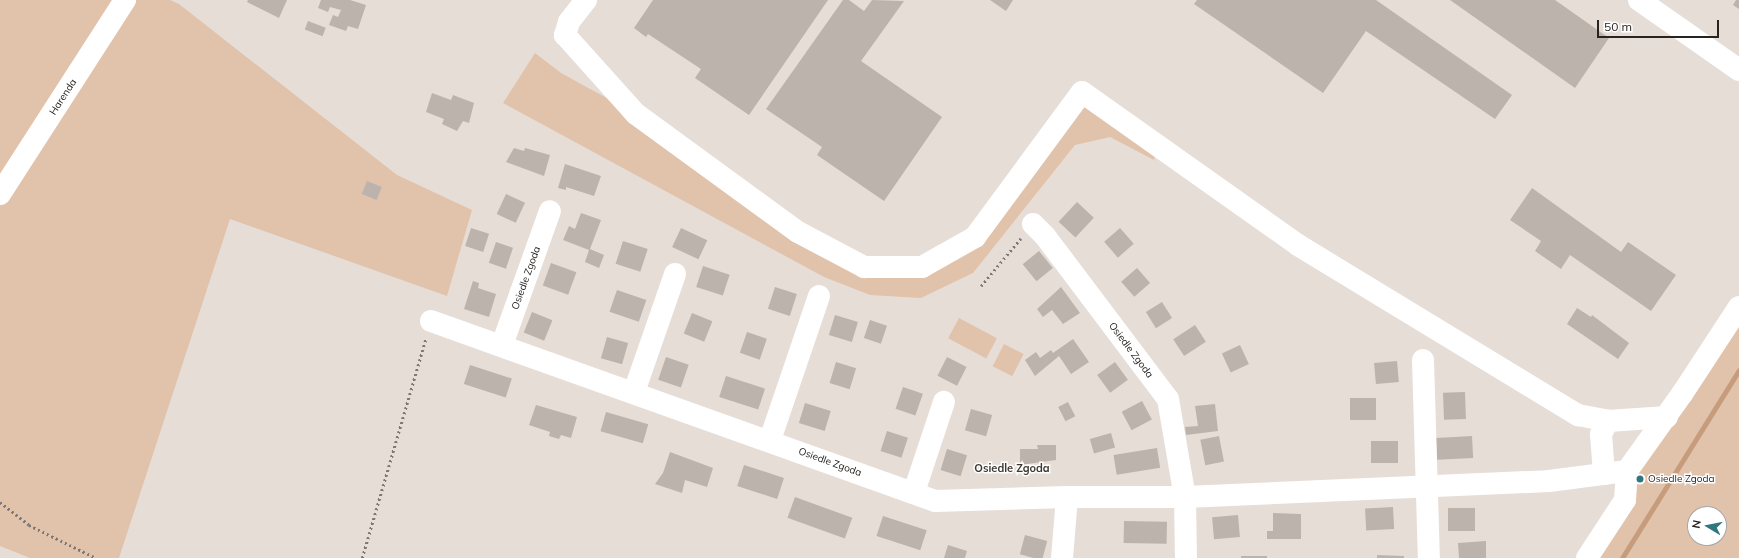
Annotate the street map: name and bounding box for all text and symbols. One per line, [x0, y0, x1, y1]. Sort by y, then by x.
scale bar [1599, 12, 1721, 38]
text: 50 m [1604, 19, 1632, 34]
street label: Harenda [47, 77, 79, 117]
street label: Osiedle Zgoda [509, 245, 543, 311]
street label: Osiedle Zgoda [1106, 320, 1156, 380]
street label: Osiedle Zgoda [797, 445, 863, 479]
district label: Osiedle Zgoda [974, 461, 1050, 475]
place label: Osiedle Zgoda [1648, 473, 1714, 485]
marker: Osiedle Zgoda [1635, 474, 1645, 484]
north arrow [1687, 506, 1727, 546]
text: N [1689, 519, 1704, 529]

